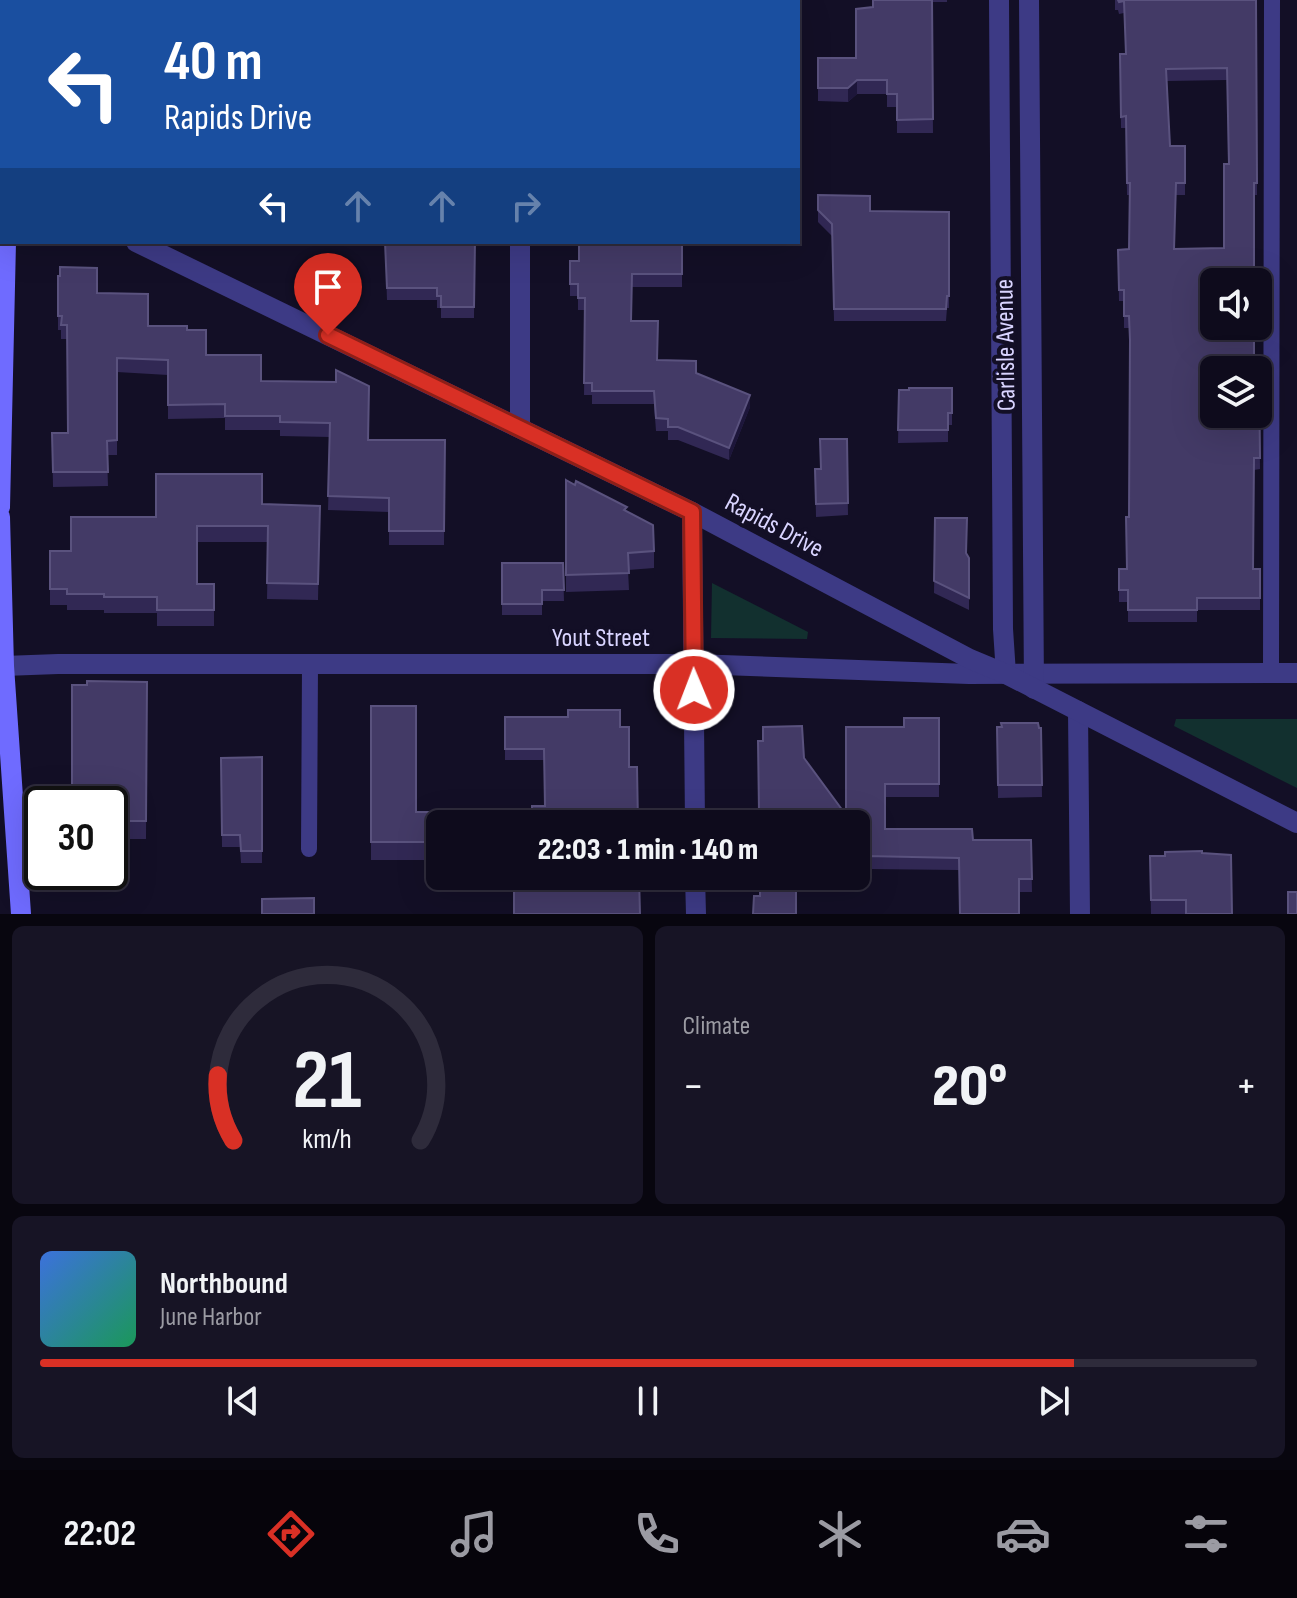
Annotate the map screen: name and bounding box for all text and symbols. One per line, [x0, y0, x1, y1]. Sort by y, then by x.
text: 40 m [164, 29, 263, 96]
icon: left [32, 32, 136, 136]
text: Rapids Drive [164, 97, 312, 140]
icon: left [252, 184, 296, 228]
icon: ahead [336, 184, 380, 228]
icon: ahead [420, 184, 464, 228]
icon: right [504, 184, 548, 228]
pin [294, 253, 362, 335]
icon: arrive [306, 265, 350, 309]
map controls [1200, 268, 1272, 428]
button: sound [1200, 268, 1272, 340]
street label: Carlisle Avenue [989, 279, 1023, 411]
button: layers [1200, 356, 1272, 428]
street label: Rapids Drive [719, 487, 829, 565]
street label: Yout Street [552, 623, 650, 654]
position arrow [652, 648, 736, 732]
speed limit sign: 30 [24, 786, 128, 890]
text: 22:03 · 1 min · 140 m [538, 832, 758, 868]
text: Climate [683, 1011, 750, 1042]
text: 21 [293, 1032, 362, 1132]
text: 20° [932, 1051, 1008, 1123]
text: − [683, 1060, 704, 1113]
text: + [1235, 1060, 1257, 1113]
text: km/h [303, 1122, 352, 1157]
text: Northbound [160, 1266, 288, 1302]
text: June Harbor [160, 1302, 262, 1333]
icon: previous [221, 1379, 265, 1423]
icon: pause [626, 1379, 670, 1423]
icon: next [1032, 1379, 1076, 1423]
icon: directions [263, 1506, 319, 1562]
icon: music [446, 1506, 502, 1562]
icon: phone [629, 1506, 685, 1562]
icon: climate [812, 1506, 868, 1562]
icon: car [995, 1506, 1051, 1562]
icon: filters [1178, 1506, 1234, 1562]
text: 22:02 [63, 1513, 136, 1556]

